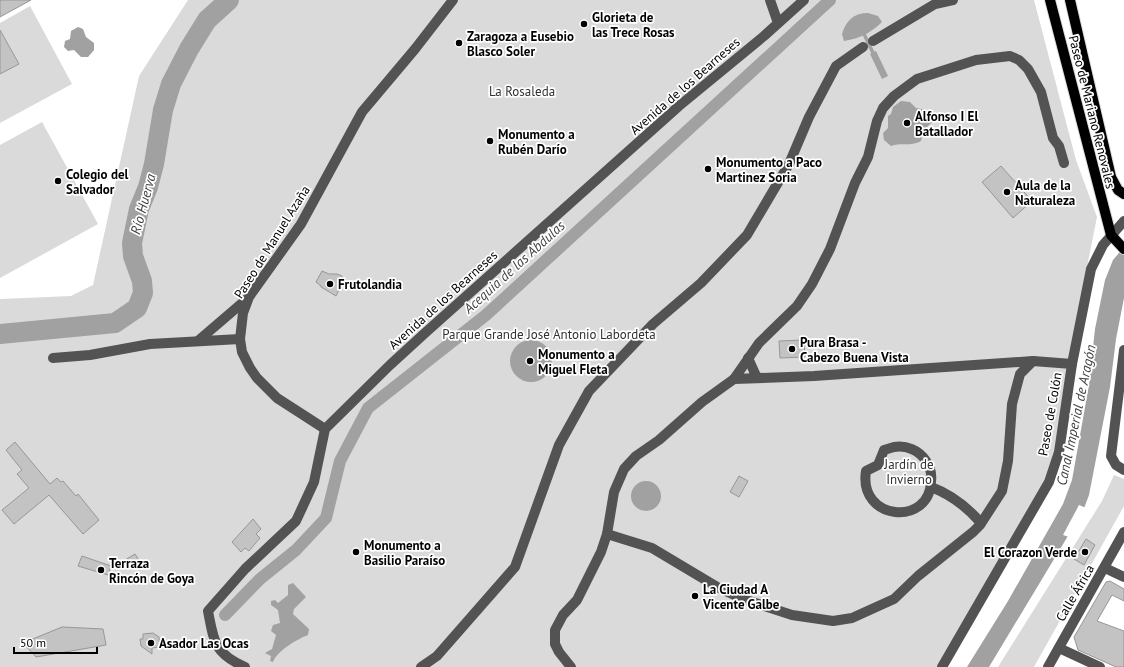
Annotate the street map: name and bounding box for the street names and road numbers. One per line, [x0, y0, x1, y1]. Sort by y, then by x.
street label: Avenida de los Bearneses [626, 33, 744, 139]
street label: Paseo de Mariano Renovales [1065, 34, 1119, 190]
street label: Paseo de Manuel Azaña [230, 182, 314, 302]
street label: Avenida de los Bearneses [385, 247, 501, 353]
street label: Paseo de Colón [1034, 371, 1066, 457]
street label: Calle África [1052, 562, 1098, 624]

